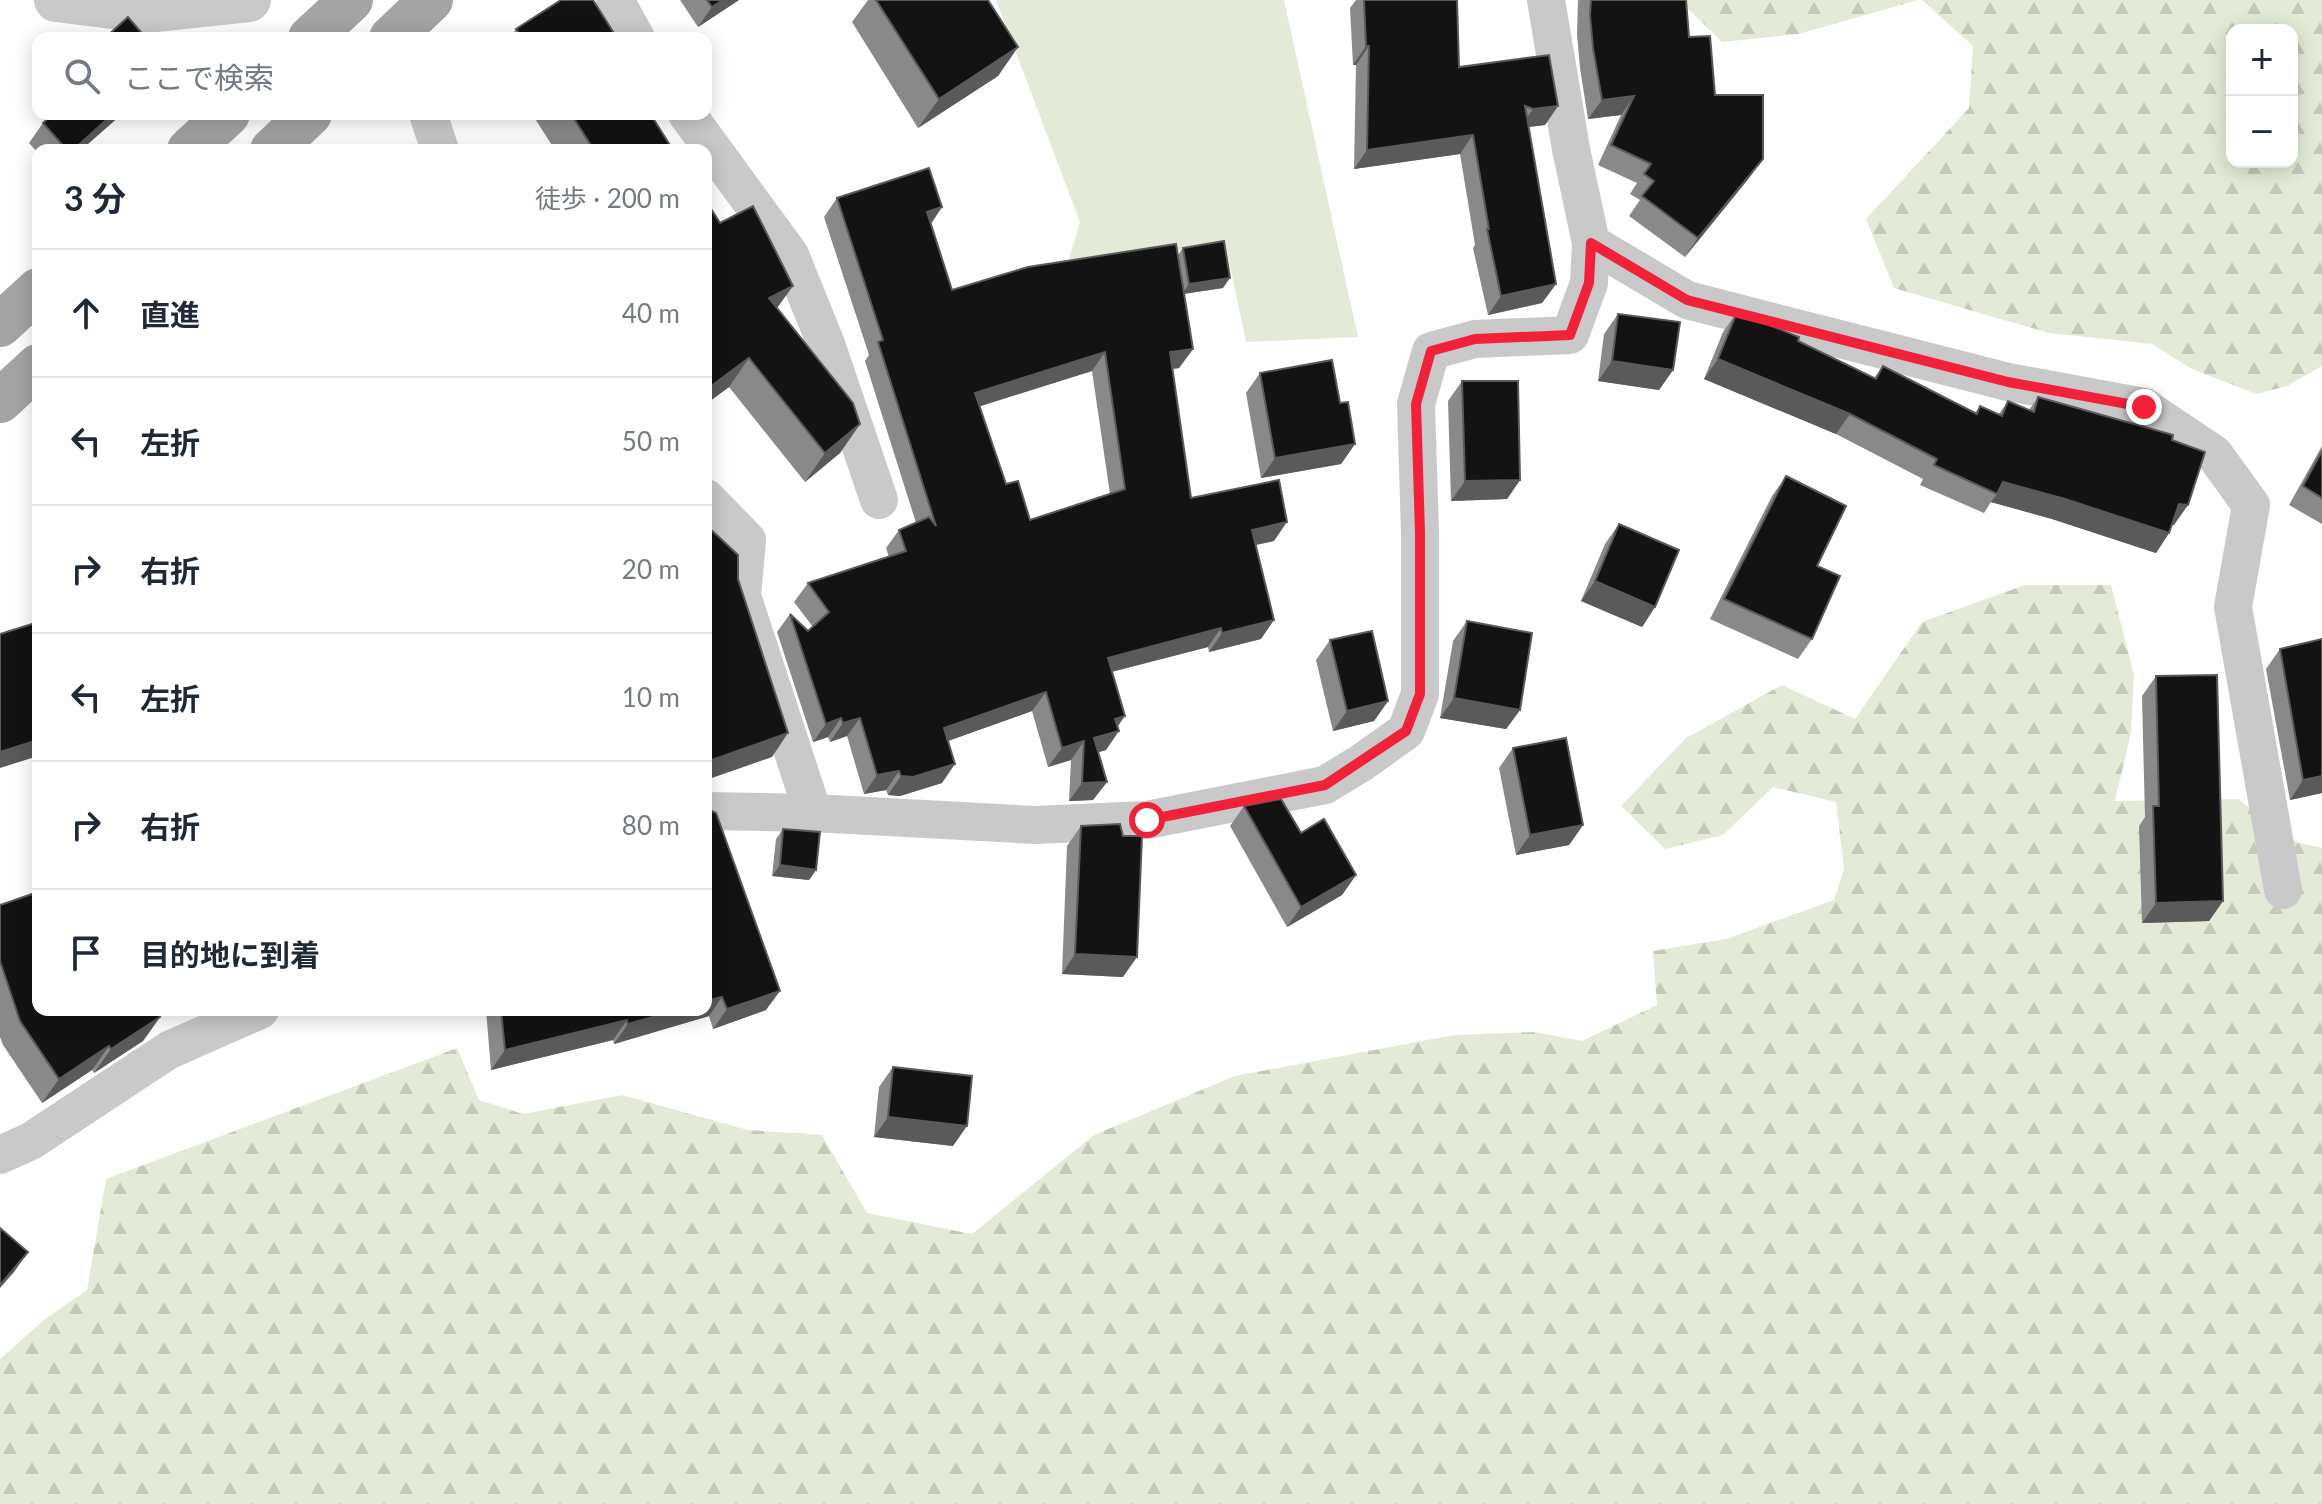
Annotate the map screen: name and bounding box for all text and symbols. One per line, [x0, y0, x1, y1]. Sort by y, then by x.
map controls [2226, 24, 2298, 168]
button: + [2226, 24, 2298, 96]
search box [32, 32, 712, 120]
icon: search [60, 54, 104, 98]
text: ここで検索 [124, 59, 274, 95]
button: − [2226, 96, 2298, 168]
text: 3 分 [64, 177, 126, 218]
text: 徒歩 · 200 m [535, 182, 680, 214]
icon: ahead [64, 291, 108, 335]
text: 直進 [140, 296, 200, 332]
text: 40 m [622, 297, 680, 329]
route end [2126, 389, 2162, 425]
icon: left [64, 419, 108, 463]
text: 左折 [140, 424, 200, 460]
text: 50 m [622, 425, 680, 457]
icon: right [64, 547, 108, 591]
text: 右折 [140, 552, 200, 588]
text: 20 m [622, 553, 680, 585]
icon: left [64, 675, 108, 719]
text: 左折 [140, 680, 200, 716]
text: 10 m [622, 681, 680, 713]
route start [1129, 802, 1165, 838]
icon: right [64, 803, 108, 847]
text: 右折 [140, 808, 200, 844]
text: 80 m [622, 809, 680, 841]
icon: arrive [64, 931, 108, 975]
text: 目的地に到着 [140, 936, 320, 972]

